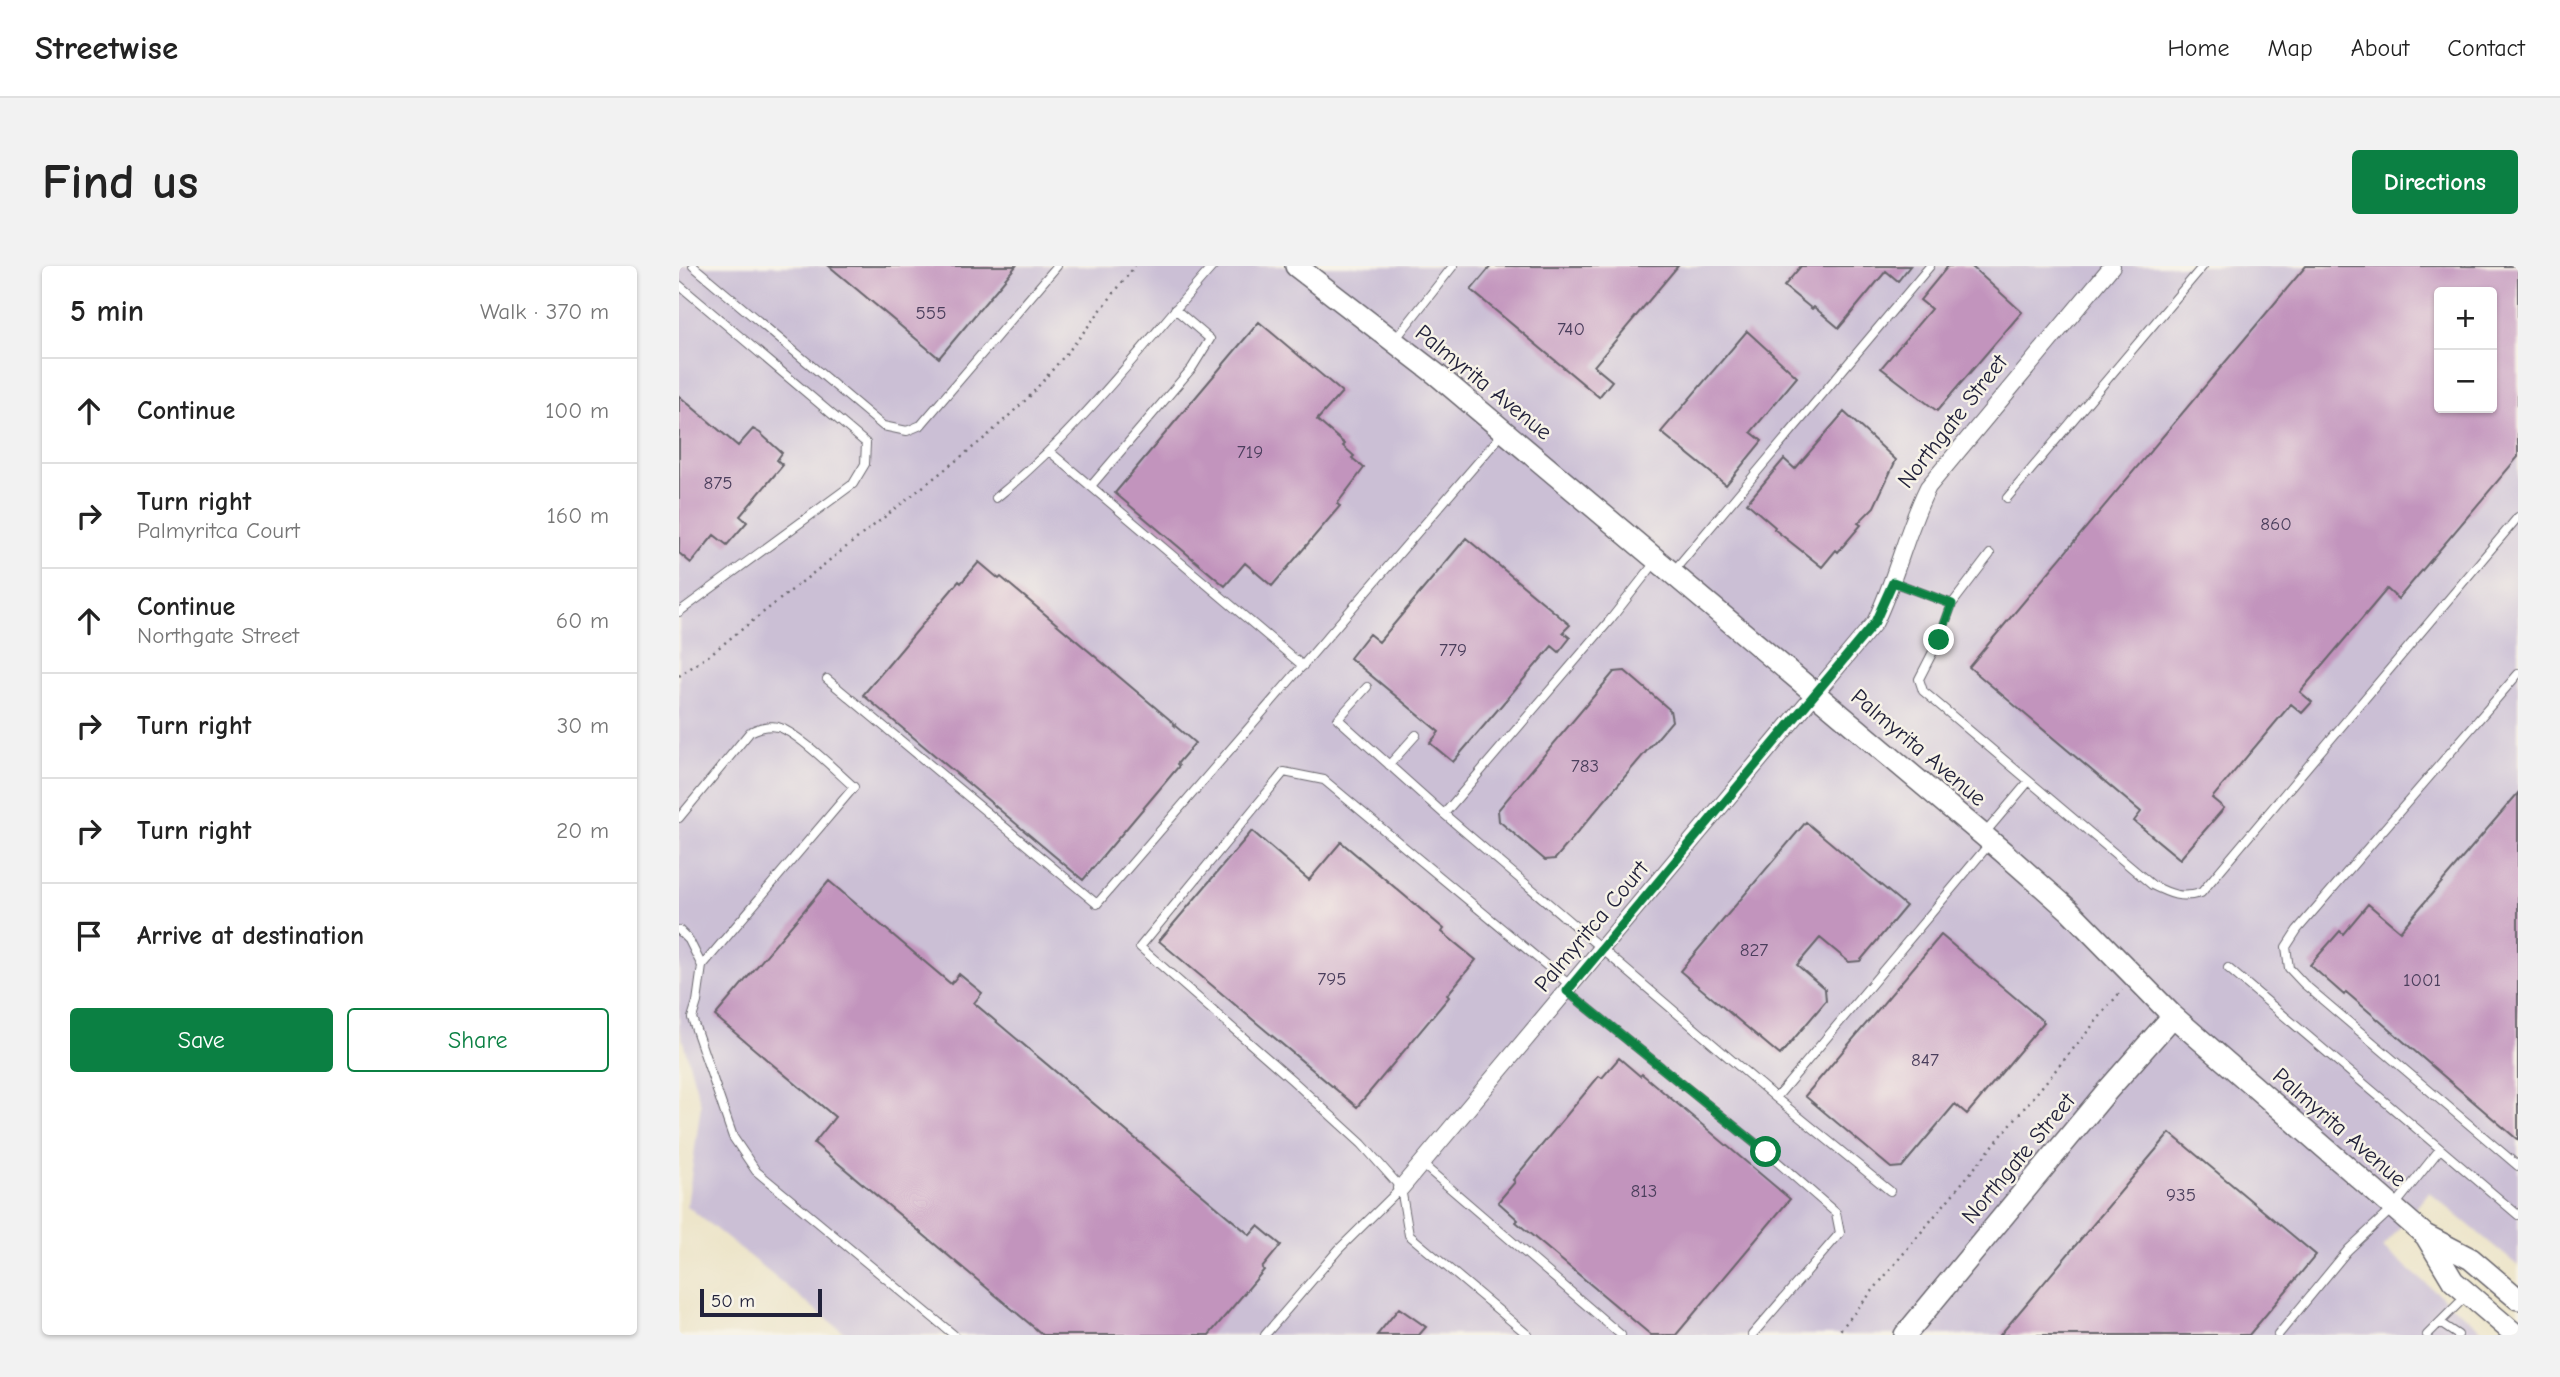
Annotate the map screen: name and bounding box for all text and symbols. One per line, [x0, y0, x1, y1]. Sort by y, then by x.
text: Streetwise [35, 29, 178, 67]
text: Home [2168, 34, 2229, 62]
text: Map [2267, 34, 2313, 62]
text: About [2351, 34, 2409, 62]
text: Contact [2447, 34, 2525, 62]
button: Directions [2352, 150, 2518, 214]
text: Find us [42, 154, 198, 210]
map controls [2434, 287, 2497, 413]
button: + [2434, 287, 2497, 350]
text: 5 min [70, 294, 144, 329]
text: Walk · 370 m [480, 298, 609, 325]
house number: 555 [916, 302, 946, 324]
house number: 740 [1557, 318, 1585, 340]
street label: Palmyrita Avenue [1410, 319, 1557, 446]
street label: Northgate Street [1892, 348, 2014, 493]
button: − [2434, 350, 2497, 413]
icon: ahead [70, 392, 108, 430]
text: Continue [137, 396, 235, 426]
text: 100 m [545, 397, 609, 424]
house number: 719 [1237, 441, 1263, 463]
house number: 875 [703, 472, 733, 494]
text: Turn right [137, 487, 251, 517]
icon: right [70, 497, 108, 535]
text: 160 m [547, 502, 609, 529]
house number: 860 [2260, 513, 2292, 535]
text: Palmyritca Court [137, 517, 300, 544]
text: Continue [137, 592, 235, 622]
icon: ahead [70, 602, 108, 640]
text: 60 m [556, 607, 609, 634]
text: Northgate Street [137, 622, 299, 649]
route end [1923, 624, 1954, 655]
house number: 779 [1439, 639, 1467, 661]
street label: Palmyrita Avenue [1846, 683, 1992, 812]
icon: right [70, 707, 108, 745]
text: Turn right [137, 711, 251, 741]
text: 30 m [557, 712, 609, 739]
house number: 783 [1571, 755, 1599, 777]
icon: right [70, 812, 108, 850]
text: Turn right [137, 816, 251, 846]
text: 20 m [556, 817, 609, 844]
street label: Palmyritca Court [1529, 854, 1655, 997]
icon: arrive [70, 917, 108, 955]
text: Arrive at destination [137, 921, 364, 951]
house number: 827 [1740, 939, 1768, 961]
house number: 795 [1317, 968, 1347, 990]
house number: 1001 [2403, 969, 2441, 991]
button: Save [70, 1008, 333, 1072]
button: Share [347, 1008, 609, 1072]
house number: 847 [1911, 1049, 1939, 1071]
street label: Palmyrita Avenue [2267, 1062, 2412, 1193]
street label: Northgate Street [1956, 1086, 2082, 1229]
route start [1750, 1136, 1781, 1167]
house number: 813 [1631, 1180, 1657, 1202]
house number: 935 [2166, 1184, 2196, 1206]
scale bar [700, 1286, 823, 1318]
text: 50 m [711, 1290, 755, 1312]

